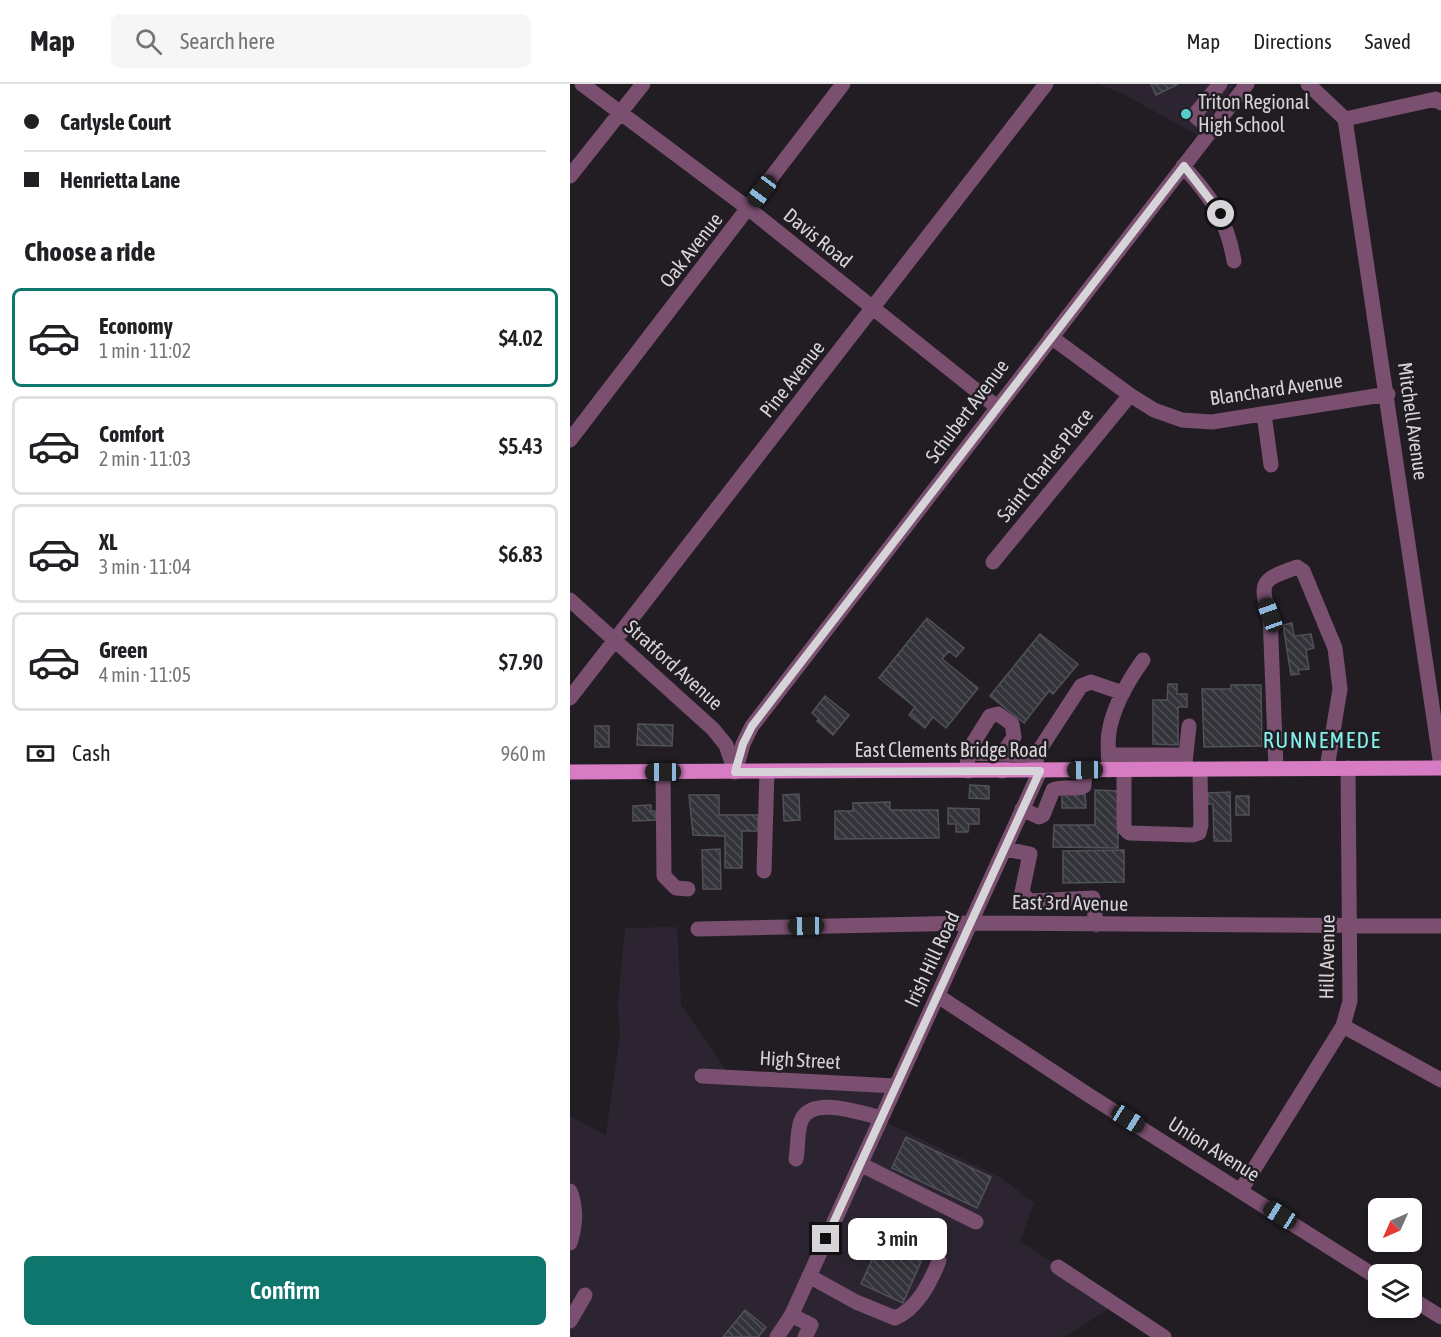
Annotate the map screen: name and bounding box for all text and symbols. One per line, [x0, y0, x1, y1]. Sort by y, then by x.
search box [111, 14, 531, 68]
text: Map [30, 25, 75, 57]
icon: search [132, 25, 165, 58]
text: Search here [180, 28, 275, 54]
text: Map [1186, 29, 1220, 53]
text: Directions [1253, 29, 1332, 53]
text: Saved [1365, 29, 1411, 53]
place label: Triton Regional High School [1198, 90, 1310, 136]
marker: Triton Regional High School [1179, 107, 1193, 121]
text: Carlysle Court [60, 109, 171, 135]
text: Henrietta Lane [60, 167, 180, 193]
car [744, 171, 780, 211]
route start [1207, 200, 1234, 227]
street label: Davis Road [779, 203, 857, 272]
street label: Oak Avenue [654, 208, 727, 291]
text: Choose a ride [24, 236, 156, 267]
icon: car [27, 311, 81, 365]
text: Economy [99, 313, 173, 339]
text: $4.02 [499, 325, 543, 351]
street label: Pine Avenue [755, 336, 829, 422]
text: 1 min · 11:02 [99, 339, 191, 362]
street label: Schubert Avenue [920, 355, 1013, 467]
street label: Mitchell Avenue [1394, 361, 1433, 481]
street label: Blanchard Avenue [1208, 368, 1344, 409]
street label: Saint Charles Place [992, 403, 1097, 526]
icon: car [27, 419, 81, 473]
text: Comfort [99, 421, 164, 447]
text: $5.43 [499, 433, 543, 459]
text: 2 min · 11:03 [99, 447, 191, 470]
icon: car [27, 527, 81, 581]
text: XL [99, 529, 117, 555]
text: $6.83 [499, 541, 543, 567]
text: 3 min · 11:04 [99, 555, 191, 578]
car [1255, 595, 1285, 635]
street label: Stratford Avenue [621, 615, 728, 714]
icon: car [27, 635, 81, 689]
text: Green [99, 637, 148, 663]
text: $7.90 [499, 649, 543, 675]
text: 4 min · 11:05 [99, 663, 191, 686]
district label: RUNNEMEDE [1263, 727, 1381, 753]
icon: cash [24, 737, 57, 770]
street label: East Clements Bridge Road [855, 738, 1047, 761]
text: Cash [72, 740, 111, 766]
text: 960 m [501, 742, 546, 765]
car [1067, 761, 1103, 779]
car [645, 763, 681, 781]
street label: East 3rd Avenue [1012, 890, 1128, 915]
street label: Irish Hill Road [899, 907, 964, 1010]
street label: Hill Avenue [1314, 914, 1339, 1000]
car [788, 917, 824, 935]
street label: High Street [759, 1046, 841, 1073]
car [1108, 1102, 1148, 1136]
street label: Union Avenue [1164, 1111, 1264, 1186]
car [1260, 1198, 1300, 1232]
north arrow [1368, 1198, 1422, 1252]
map controls [1368, 1198, 1422, 1318]
callout: 3 min [847, 1218, 946, 1260]
route end [812, 1225, 839, 1252]
text: 3 min [877, 1227, 918, 1250]
button: Confirm [24, 1256, 546, 1325]
button: layers [1368, 1264, 1422, 1318]

